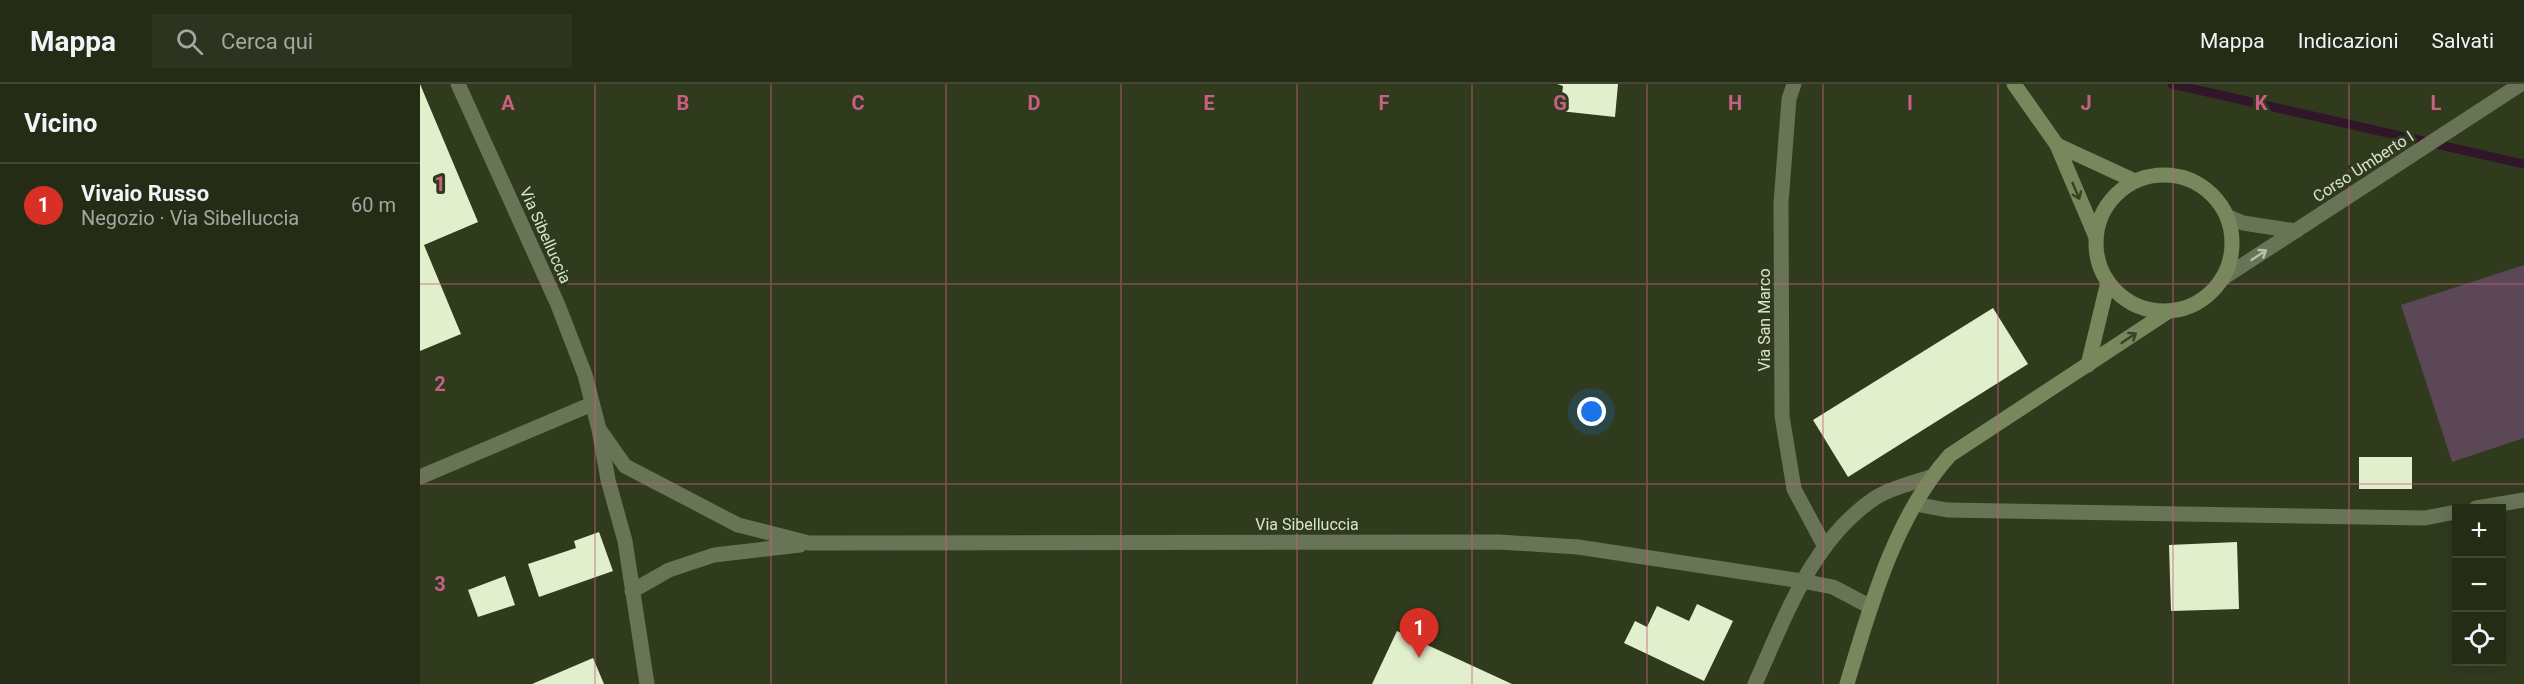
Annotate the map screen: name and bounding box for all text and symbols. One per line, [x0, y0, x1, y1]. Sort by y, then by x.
search box [152, 14, 572, 68]
text: Mappa [30, 25, 116, 58]
icon: search [173, 25, 206, 58]
text: Cerca qui [221, 29, 313, 54]
text: Mappa [2200, 29, 2265, 53]
text: Indicazioni [2298, 29, 2399, 53]
text: Salvati [2432, 29, 2494, 53]
text: A [501, 91, 515, 115]
text: B [677, 91, 689, 115]
text: C [851, 91, 865, 115]
text: D [1028, 91, 1041, 115]
text: E [1203, 91, 1215, 115]
text: F [1379, 91, 1390, 115]
text: G [1553, 91, 1567, 115]
text: H [1728, 91, 1742, 115]
text: I [1907, 91, 1913, 115]
text: J [2080, 91, 2092, 115]
text: K [2255, 91, 2268, 115]
text: L [2431, 91, 2442, 115]
text: Vicino [24, 108, 98, 138]
street label: Corso Umberto I [2309, 127, 2417, 206]
text: 1 [434, 172, 446, 196]
text: Vivaio Russo [81, 181, 209, 206]
one-way arrow [2071, 181, 2083, 199]
street label: Via Sibelluccia [516, 184, 575, 286]
text: 1 [38, 193, 49, 217]
text: 60 m [351, 193, 396, 217]
text: Negozio · Via Sibelluccia [81, 206, 299, 230]
one-way arrow [2250, 248, 2267, 260]
street label: Via San Marco [1755, 268, 1774, 372]
one-way arrow [2120, 332, 2136, 344]
text: 2 [434, 372, 446, 396]
your location [1577, 397, 1606, 426]
map controls [2452, 504, 2506, 666]
button: + [2452, 504, 2506, 558]
street label: Via Sibelluccia [1255, 515, 1359, 534]
button: − [2452, 558, 2506, 612]
text: 3 [434, 572, 446, 596]
pin: 1 [1400, 608, 1438, 658]
button: locate [2452, 612, 2506, 666]

